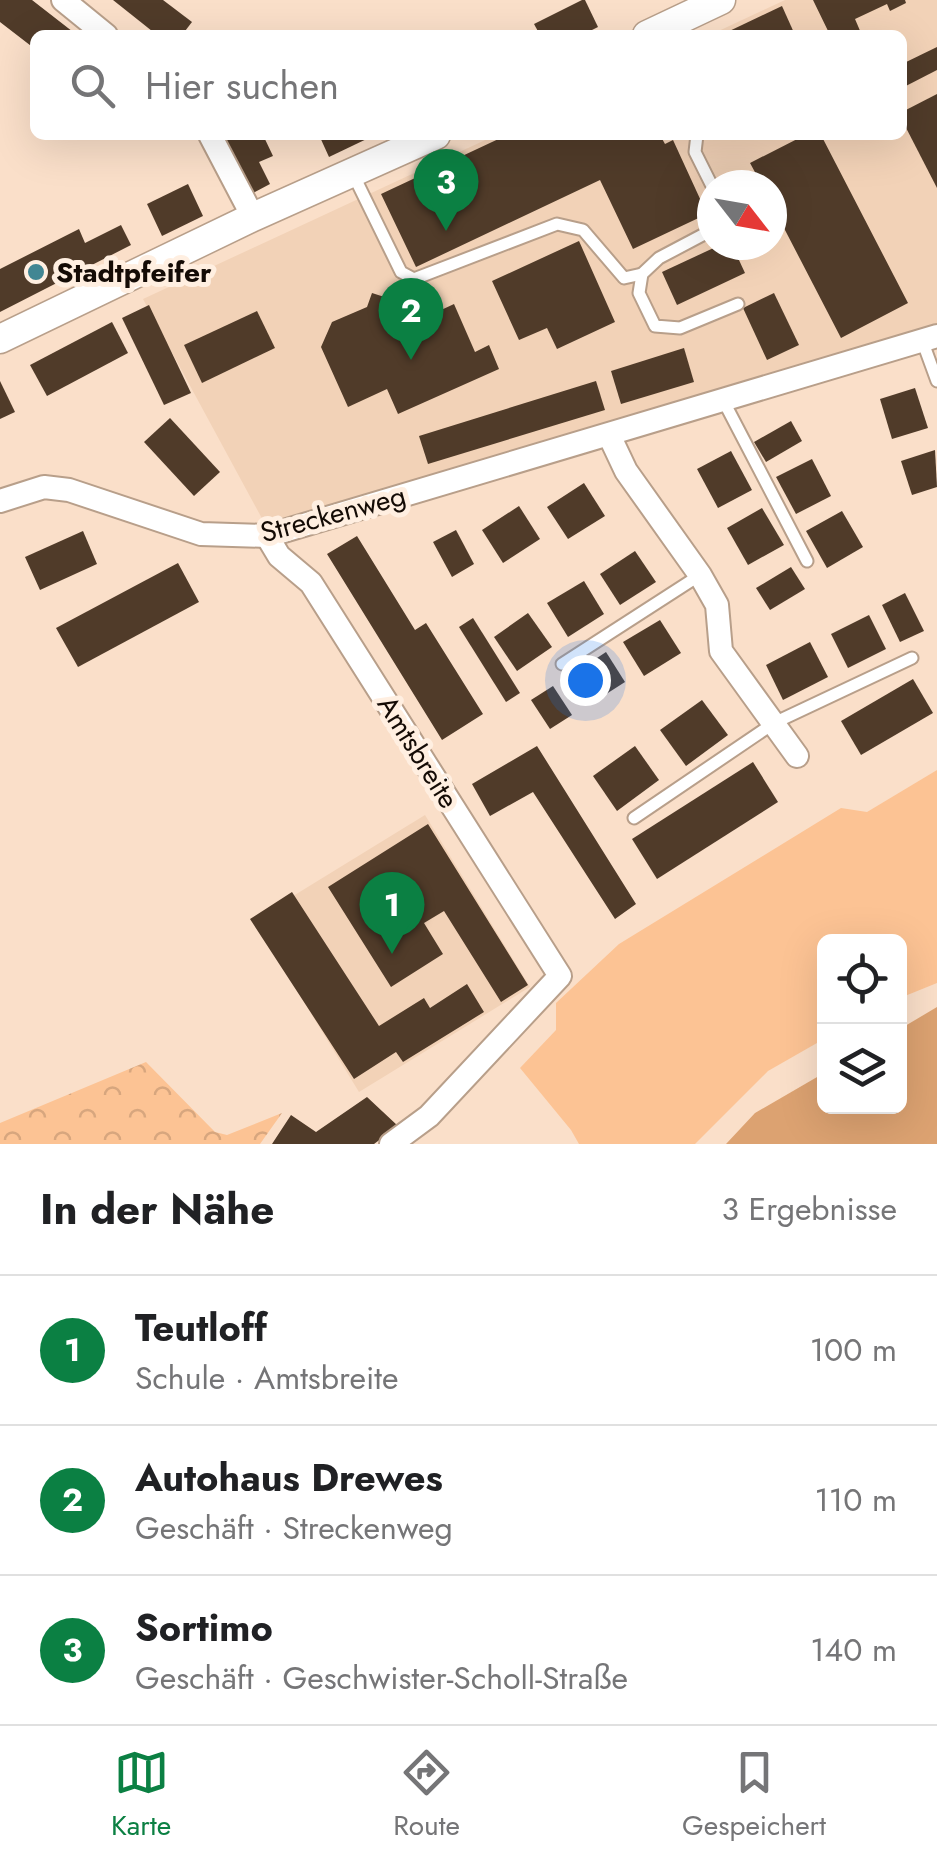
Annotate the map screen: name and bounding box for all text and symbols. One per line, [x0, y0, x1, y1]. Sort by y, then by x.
search box [30, 30, 907, 140]
icon: search [65, 58, 120, 113]
text: Hier suchen [145, 58, 339, 113]
pin: 3 [414, 148, 478, 231]
north arrow [697, 170, 787, 260]
place label: Stadtpfeifer [56, 252, 212, 293]
marker: Stadtpfeifer [25, 261, 47, 283]
pin: 2 [378, 278, 444, 360]
street label: Streckenweg [256, 475, 410, 553]
your location [560, 655, 611, 706]
street label: Amtsbreite [367, 688, 469, 816]
pin: 1 [360, 872, 424, 954]
map controls [817, 934, 907, 1114]
button: locate [817, 934, 907, 1024]
button: layers [817, 1024, 907, 1114]
text: In der Nähe [40, 1179, 274, 1240]
text: 3 Ergebnisse [721, 1186, 897, 1232]
text: Teutloff [135, 1300, 267, 1355]
text: 1 [64, 1327, 81, 1373]
text: 100 m [810, 1327, 897, 1373]
text: Schule · Amtsbreite [135, 1355, 398, 1401]
text: Autohaus Drewes [135, 1450, 443, 1505]
text: 2 [62, 1477, 83, 1523]
text: 110 m [814, 1477, 897, 1523]
text: Geschäft · Streckenweg [135, 1505, 453, 1551]
text: Sortimo [135, 1600, 273, 1655]
text: 3 [63, 1627, 82, 1673]
text: 140 m [810, 1627, 897, 1673]
text: Geschäft · Geschwister-Scholl-Straße [135, 1655, 628, 1701]
tab: Karte [111, 1745, 171, 1846]
tab: Route [393, 1745, 460, 1846]
tab: Gespeichert [682, 1745, 826, 1846]

